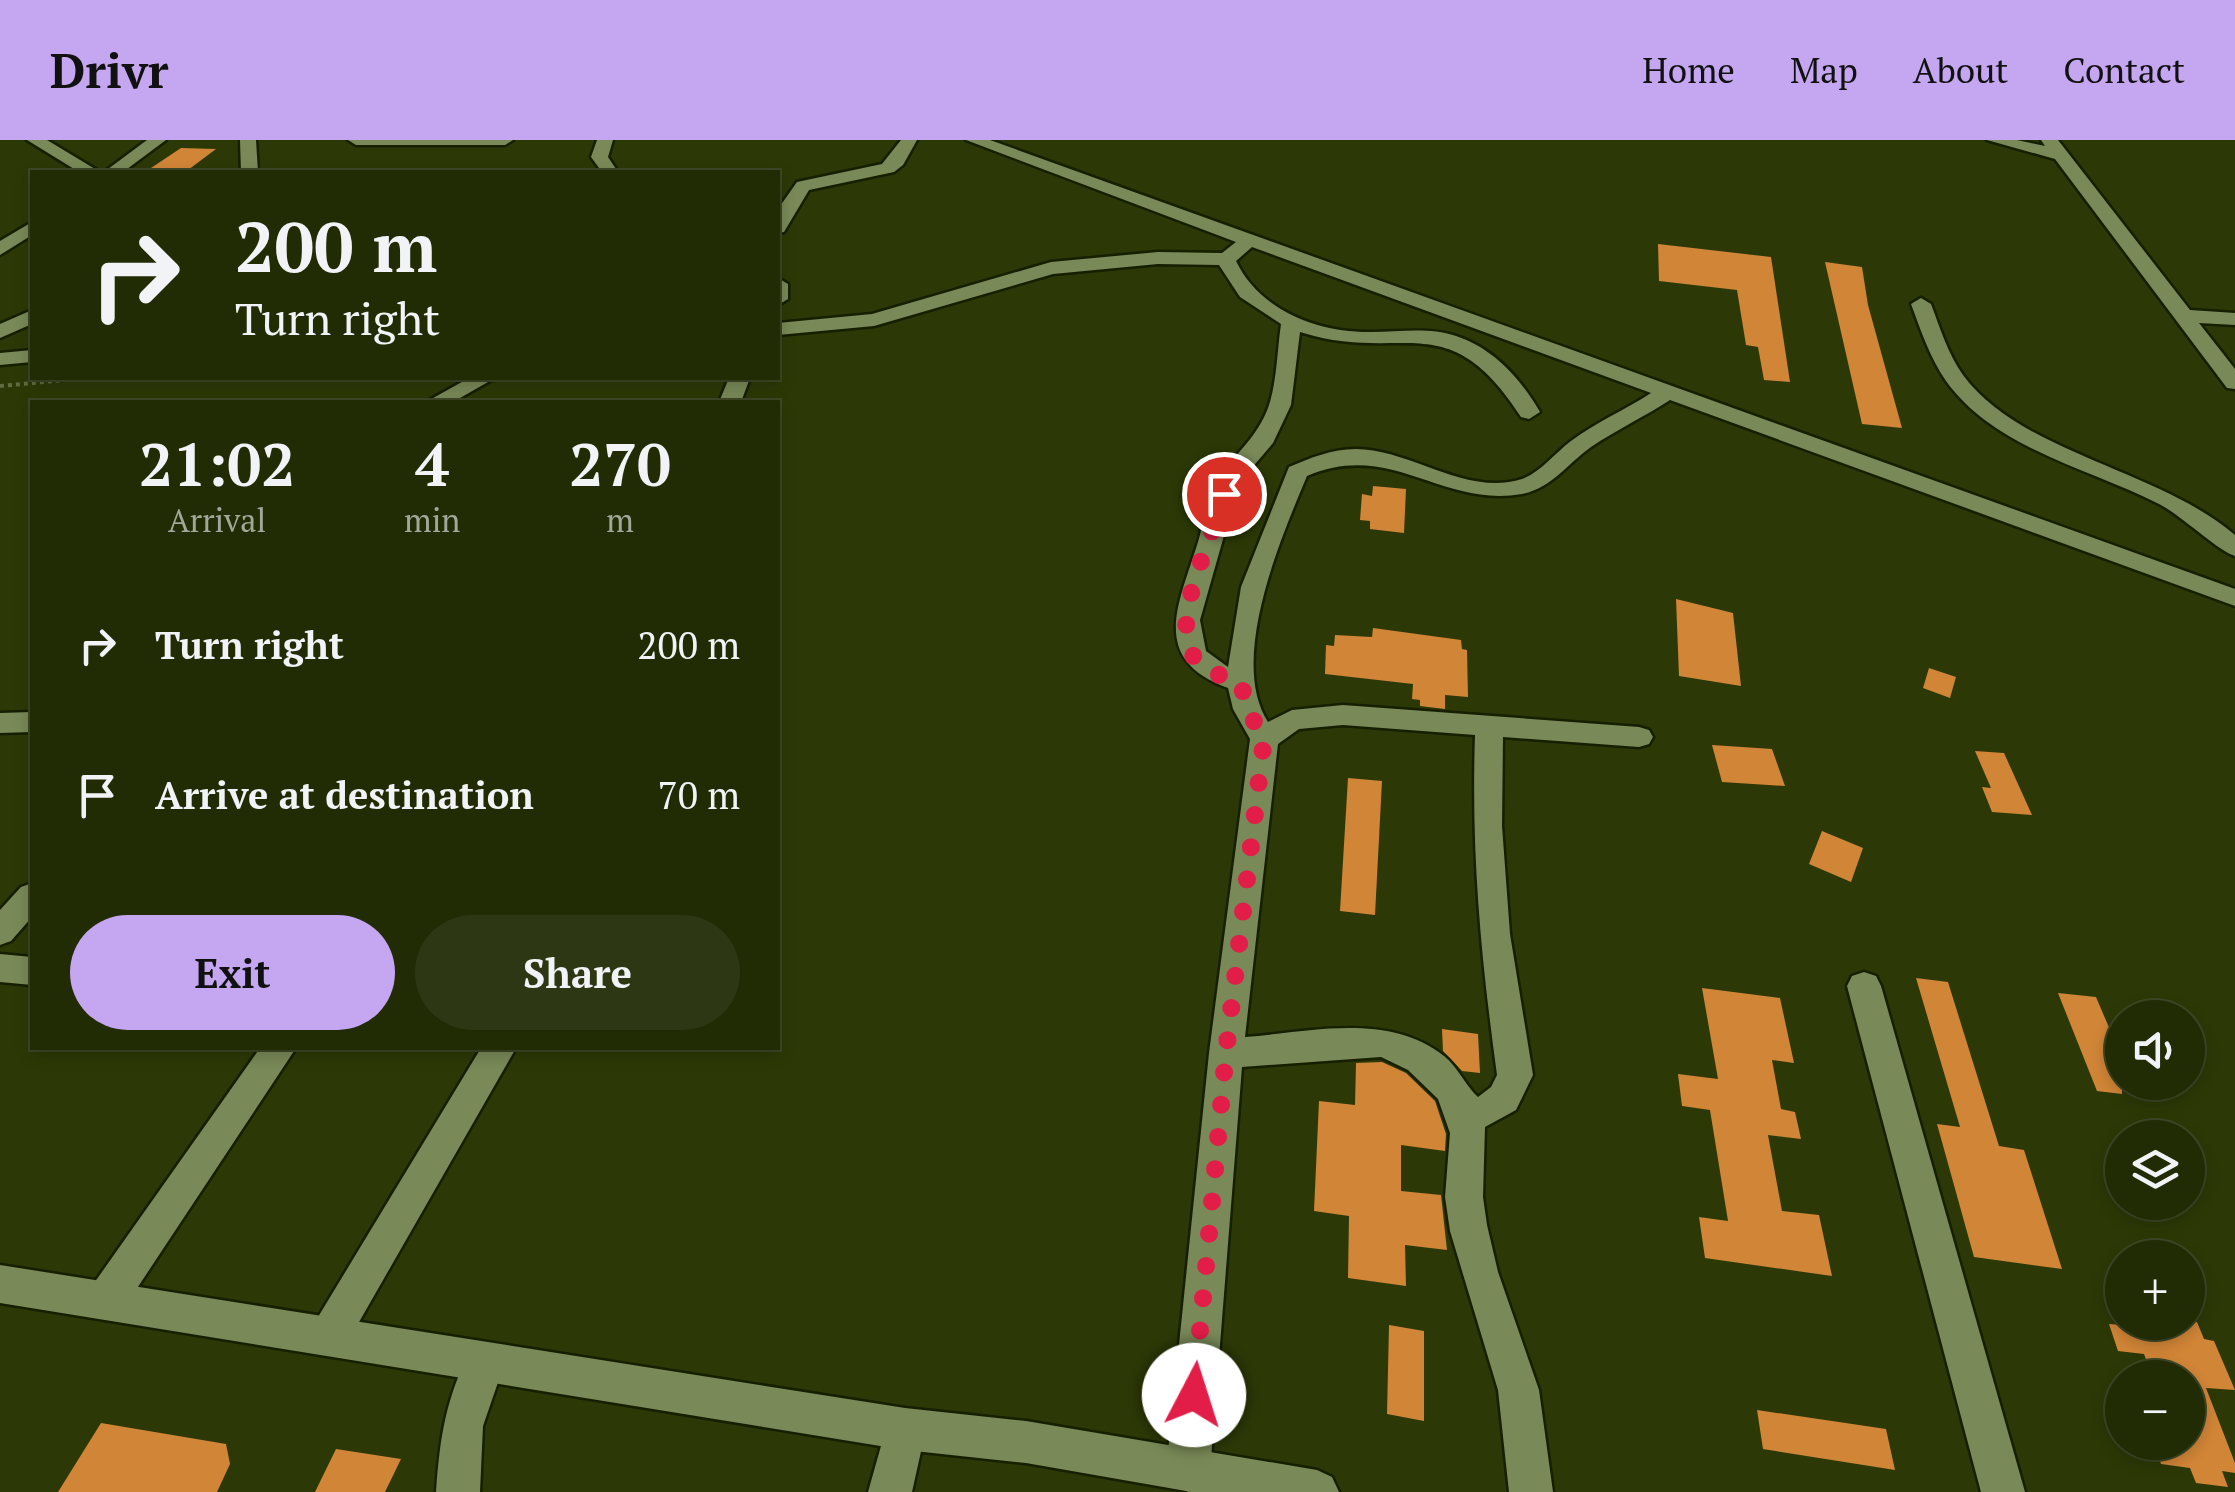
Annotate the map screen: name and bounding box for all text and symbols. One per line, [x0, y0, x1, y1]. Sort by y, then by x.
text: Drivr [50, 38, 169, 102]
text: Home [1642, 47, 1735, 93]
text: Map [1790, 47, 1858, 93]
text: About [1913, 47, 2008, 93]
text: Contact [2063, 47, 2185, 93]
text: 200 m [235, 199, 437, 292]
icon: right [70, 210, 200, 340]
text: Turn right [235, 288, 440, 348]
text: 21:02 [139, 424, 295, 503]
text: 4 [415, 424, 449, 503]
text: 270 [569, 424, 671, 503]
pin [1182, 452, 1267, 537]
icon: arrive [1197, 467, 1252, 522]
text: Arrival [168, 499, 266, 541]
text: min [404, 499, 460, 541]
text: m [606, 499, 634, 541]
icon: right [70, 618, 125, 673]
text: Turn right [155, 620, 344, 670]
text: 200 m [637, 620, 740, 670]
icon: arrive [70, 768, 125, 823]
text: Arrive at destination [155, 770, 534, 820]
text: 70 m [657, 770, 740, 820]
button: Exit [70, 915, 395, 1030]
button: Share [415, 915, 740, 1030]
map controls [2105, 1000, 2205, 1460]
button: sound [2105, 1000, 2205, 1100]
button: layers [2105, 1120, 2205, 1220]
button: + [2105, 1240, 2205, 1340]
position arrow [1142, 1343, 1246, 1447]
button: − [2105, 1360, 2205, 1460]

